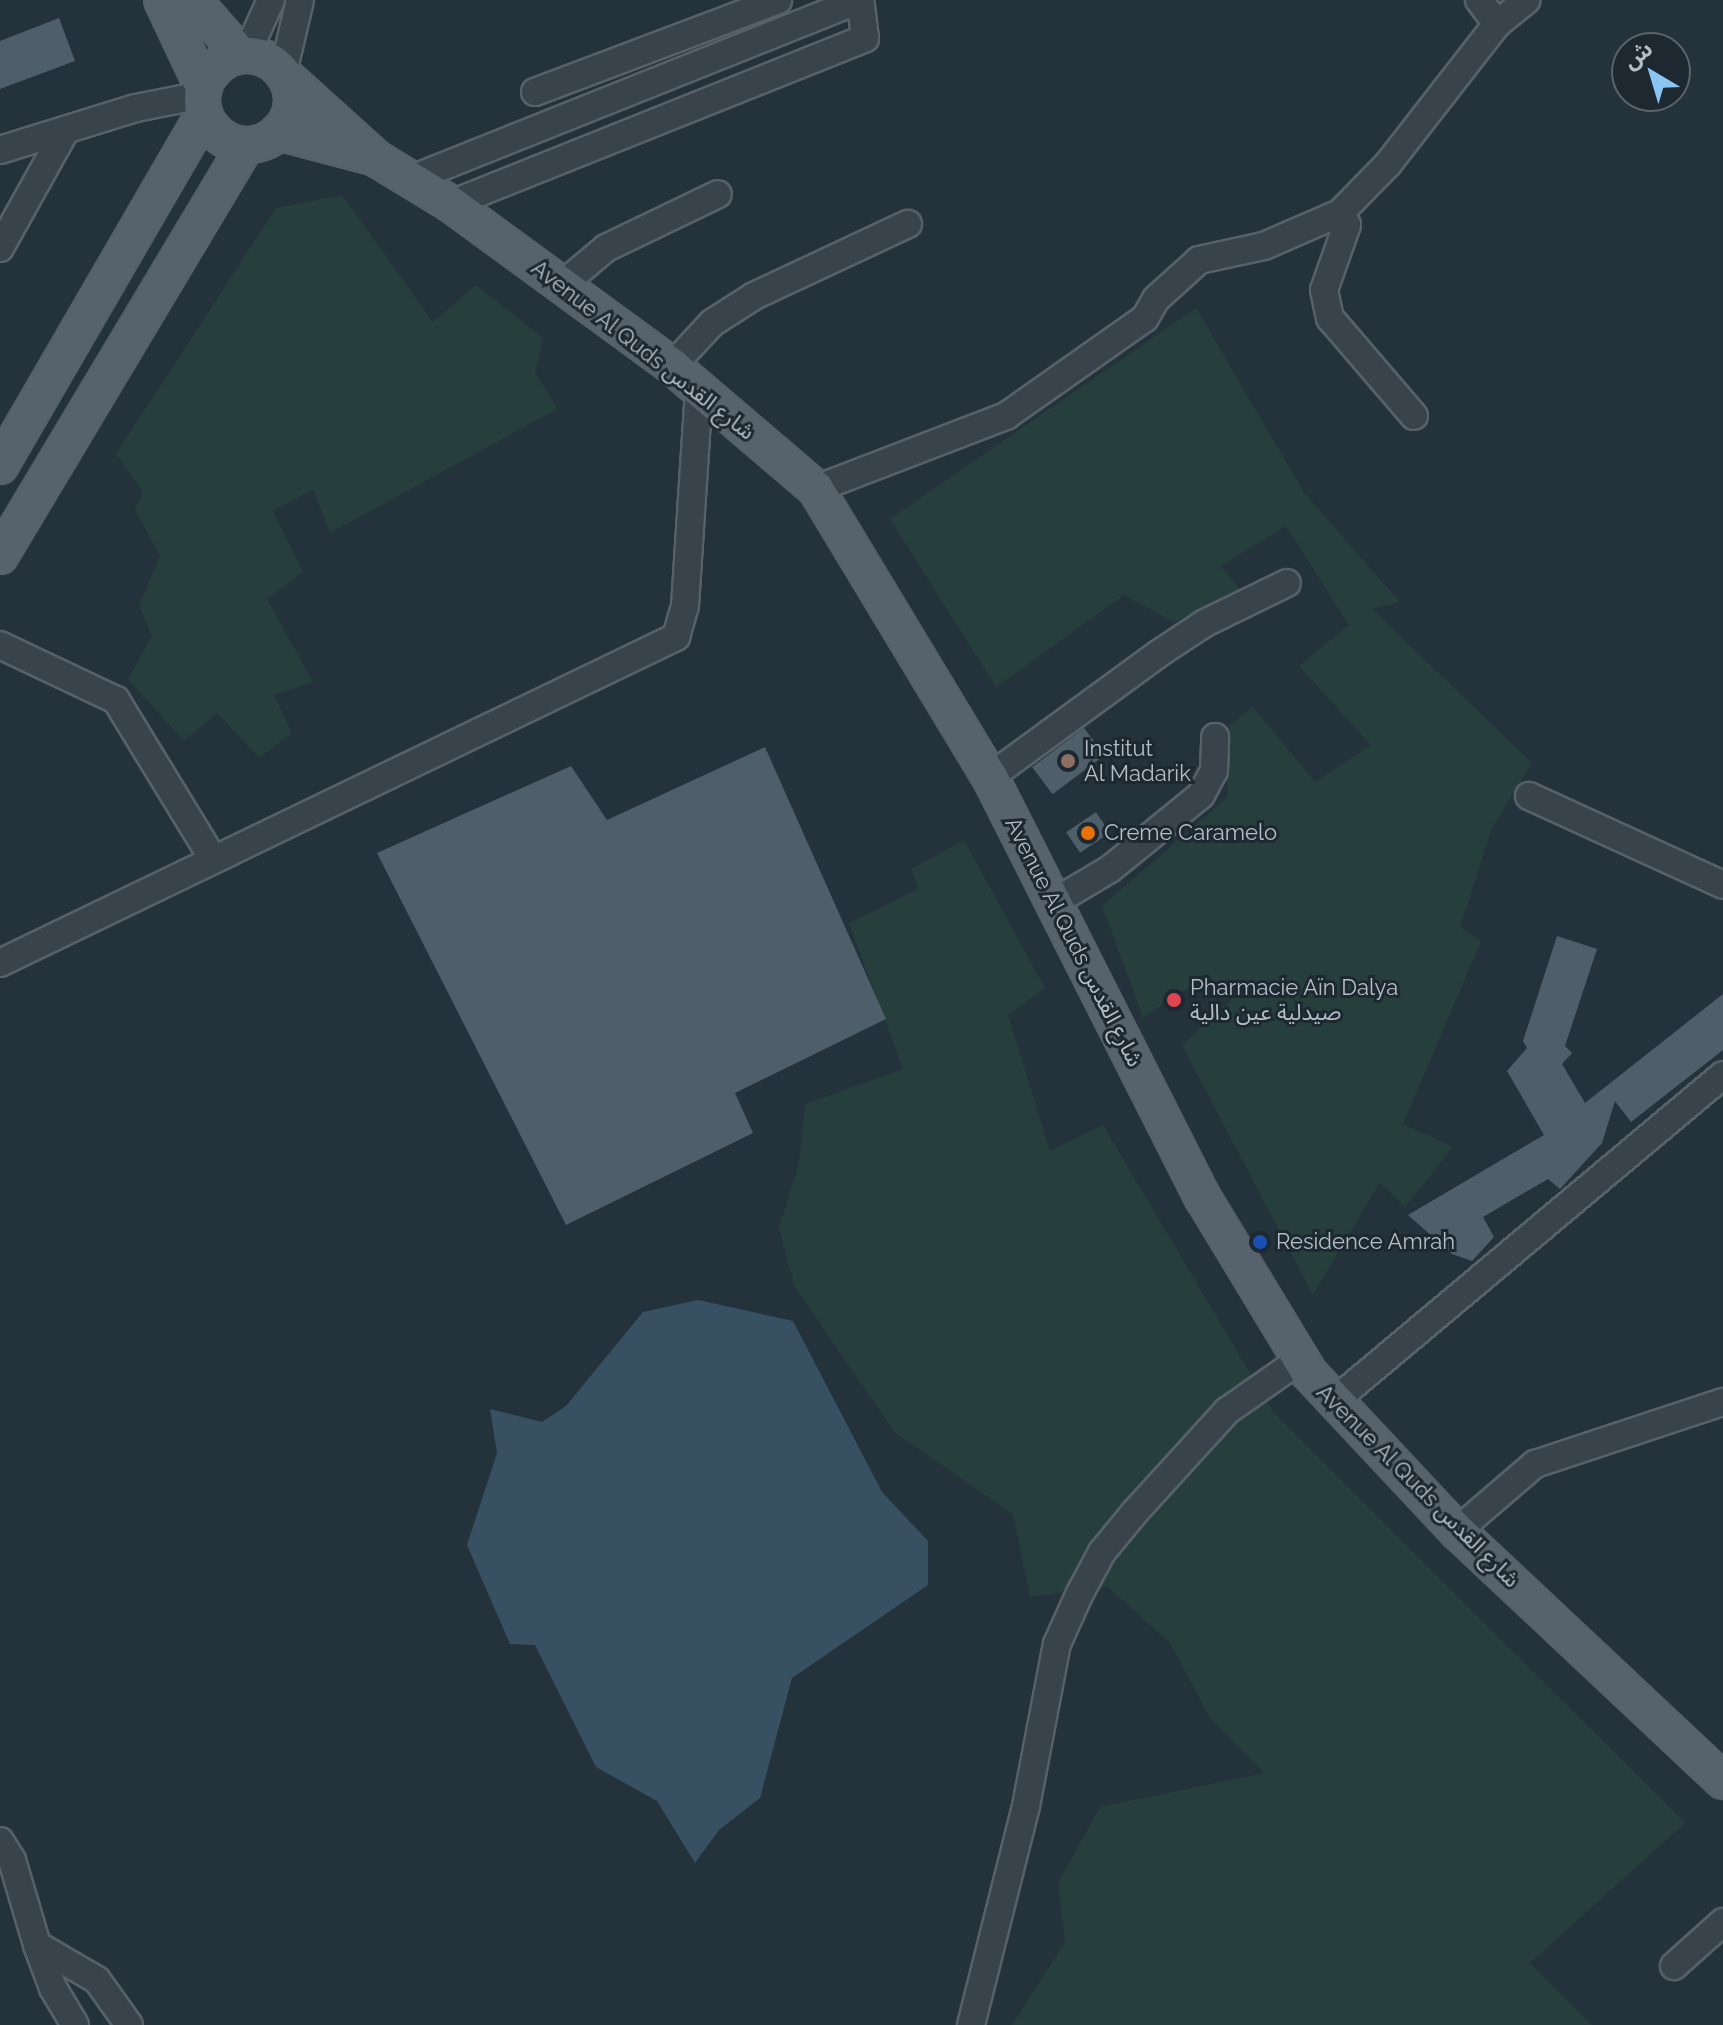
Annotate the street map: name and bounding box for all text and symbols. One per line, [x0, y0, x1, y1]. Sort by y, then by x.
north arrow [1611, 32, 1691, 112]
text: ش [1618, 35, 1657, 74]
street label: Avenue Al Quds شارع القدس [526, 254, 760, 446]
place label: Institut Al Madarik [1084, 735, 1191, 786]
marker: Institut Al Madarik [1059, 752, 1077, 770]
street label: Avenue Al Quds شارع القدس [999, 812, 1149, 1072]
place label: Creme Caramelo [1104, 820, 1277, 846]
marker: Creme Caramelo [1079, 824, 1097, 842]
place label: Pharmacie Aïn Dalya صيدلية عين دالية [1190, 974, 1399, 1026]
marker: Pharmacie Aïn Dalya صيدلية عين دالية [1165, 991, 1183, 1009]
place label: Residence Amrah [1276, 1229, 1456, 1255]
marker: Residence Amrah [1251, 1233, 1269, 1251]
street label: Avenue Al Quds شارع القدس [1311, 1379, 1525, 1593]

